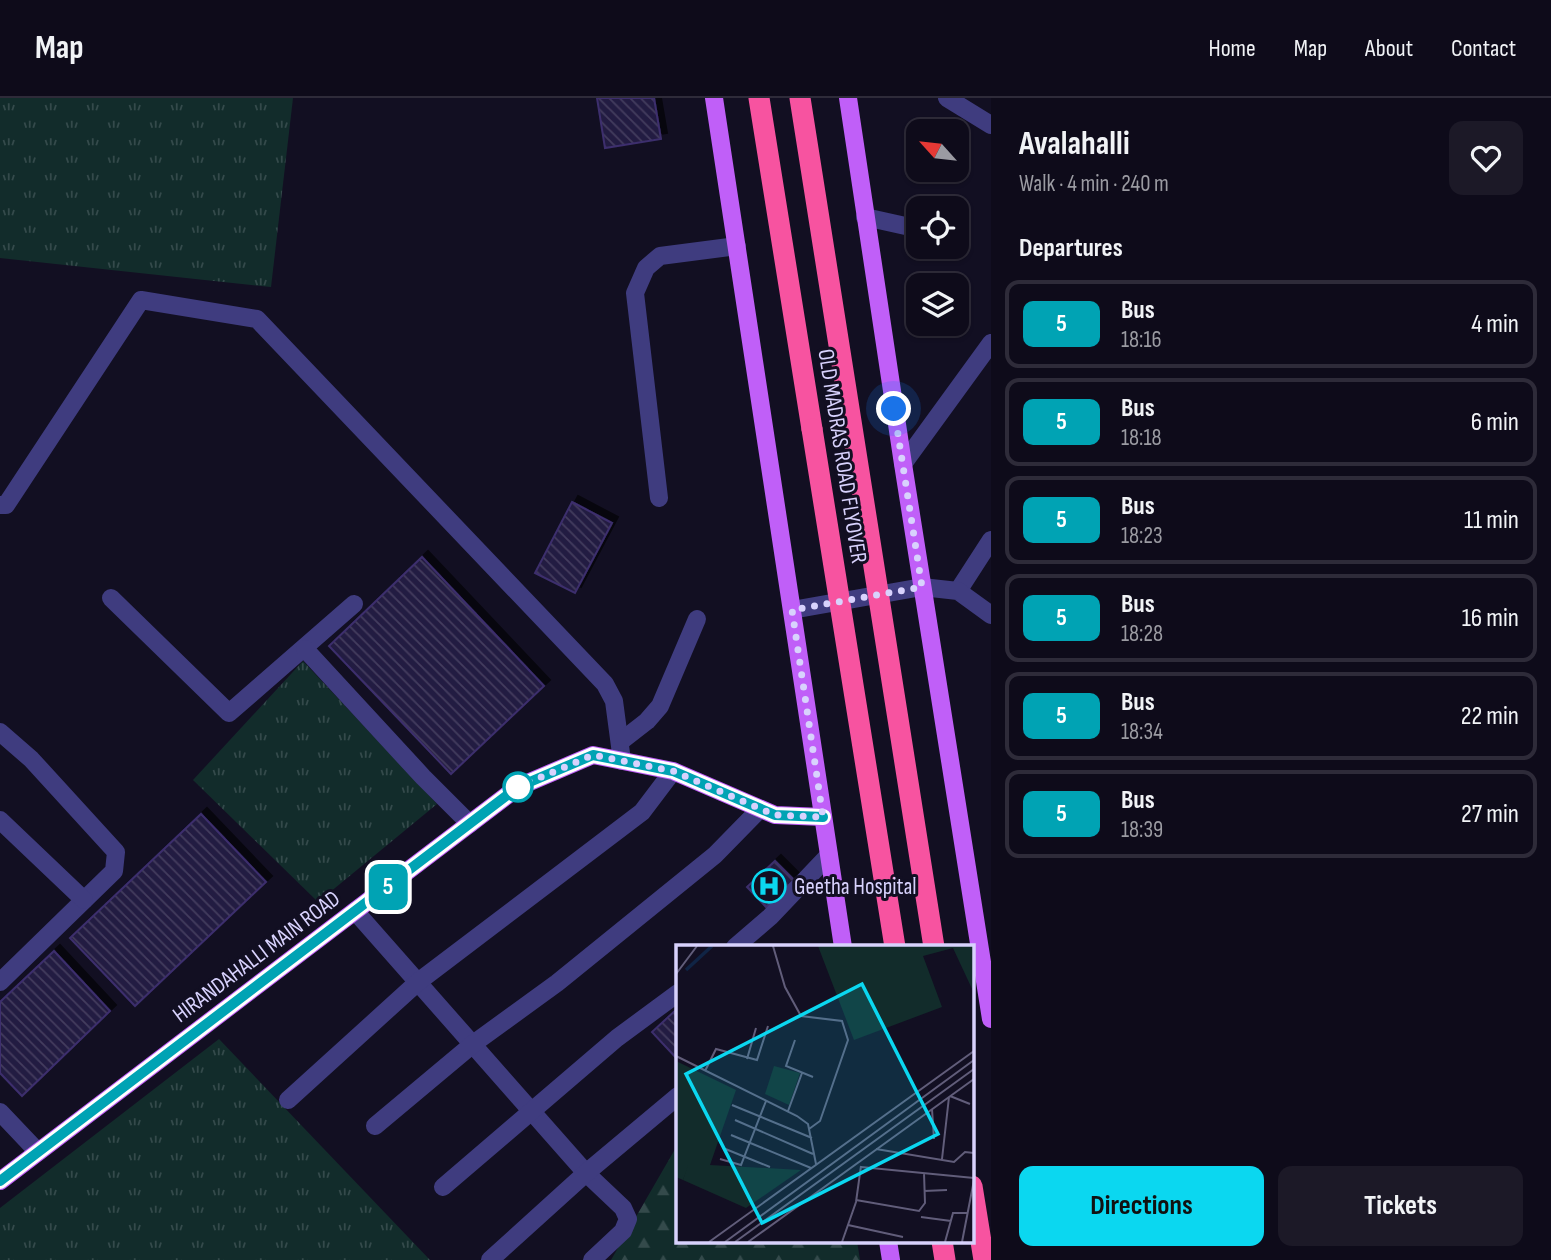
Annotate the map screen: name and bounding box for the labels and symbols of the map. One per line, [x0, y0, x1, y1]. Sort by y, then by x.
north arrow [906, 119, 970, 182]
street label: OLD MADRAS ROAD FLYOVER [811, 347, 873, 566]
your location [876, 391, 911, 426]
unlabelled marker [503, 772, 533, 802]
line badge: 5 [365, 864, 411, 910]
hospital icon: Geetha Hospital [750, 867, 788, 905]
place label: Geetha Hospital [794, 873, 917, 901]
street label: HIRANDAHALLI MAIN ROAD [167, 885, 346, 1029]
inset map [676, 945, 974, 1242]

